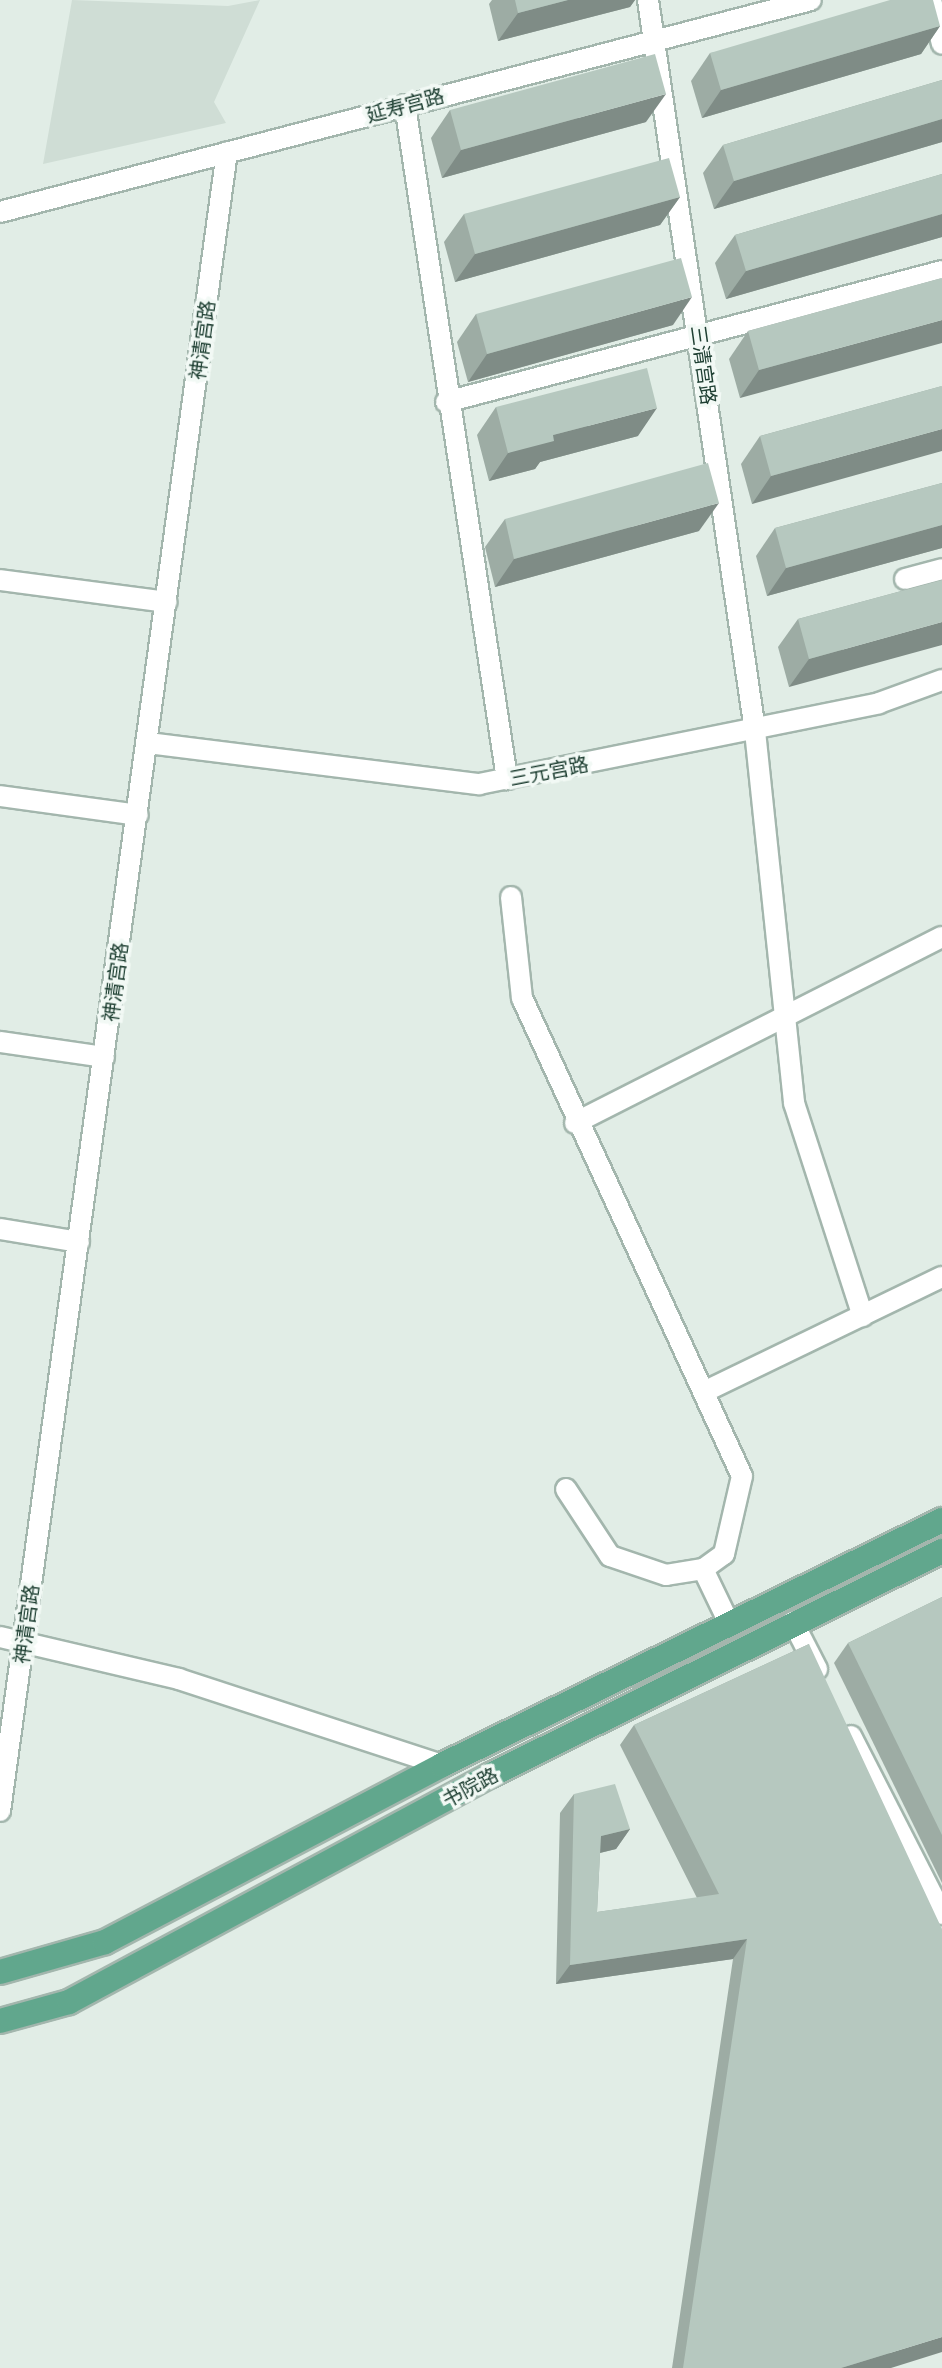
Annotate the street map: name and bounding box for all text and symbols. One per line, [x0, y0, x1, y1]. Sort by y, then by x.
street label: 延寿宫路 [363, 83, 447, 127]
street label: 神清宫路 [185, 299, 219, 381]
street label: 三清宫路 [687, 324, 721, 406]
street label: 三元宫路 [507, 752, 591, 790]
street label: 神清宫路 [98, 941, 132, 1023]
street label: 神清宫路 [9, 1583, 43, 1665]
street label: 书院路 [438, 1762, 502, 1812]

